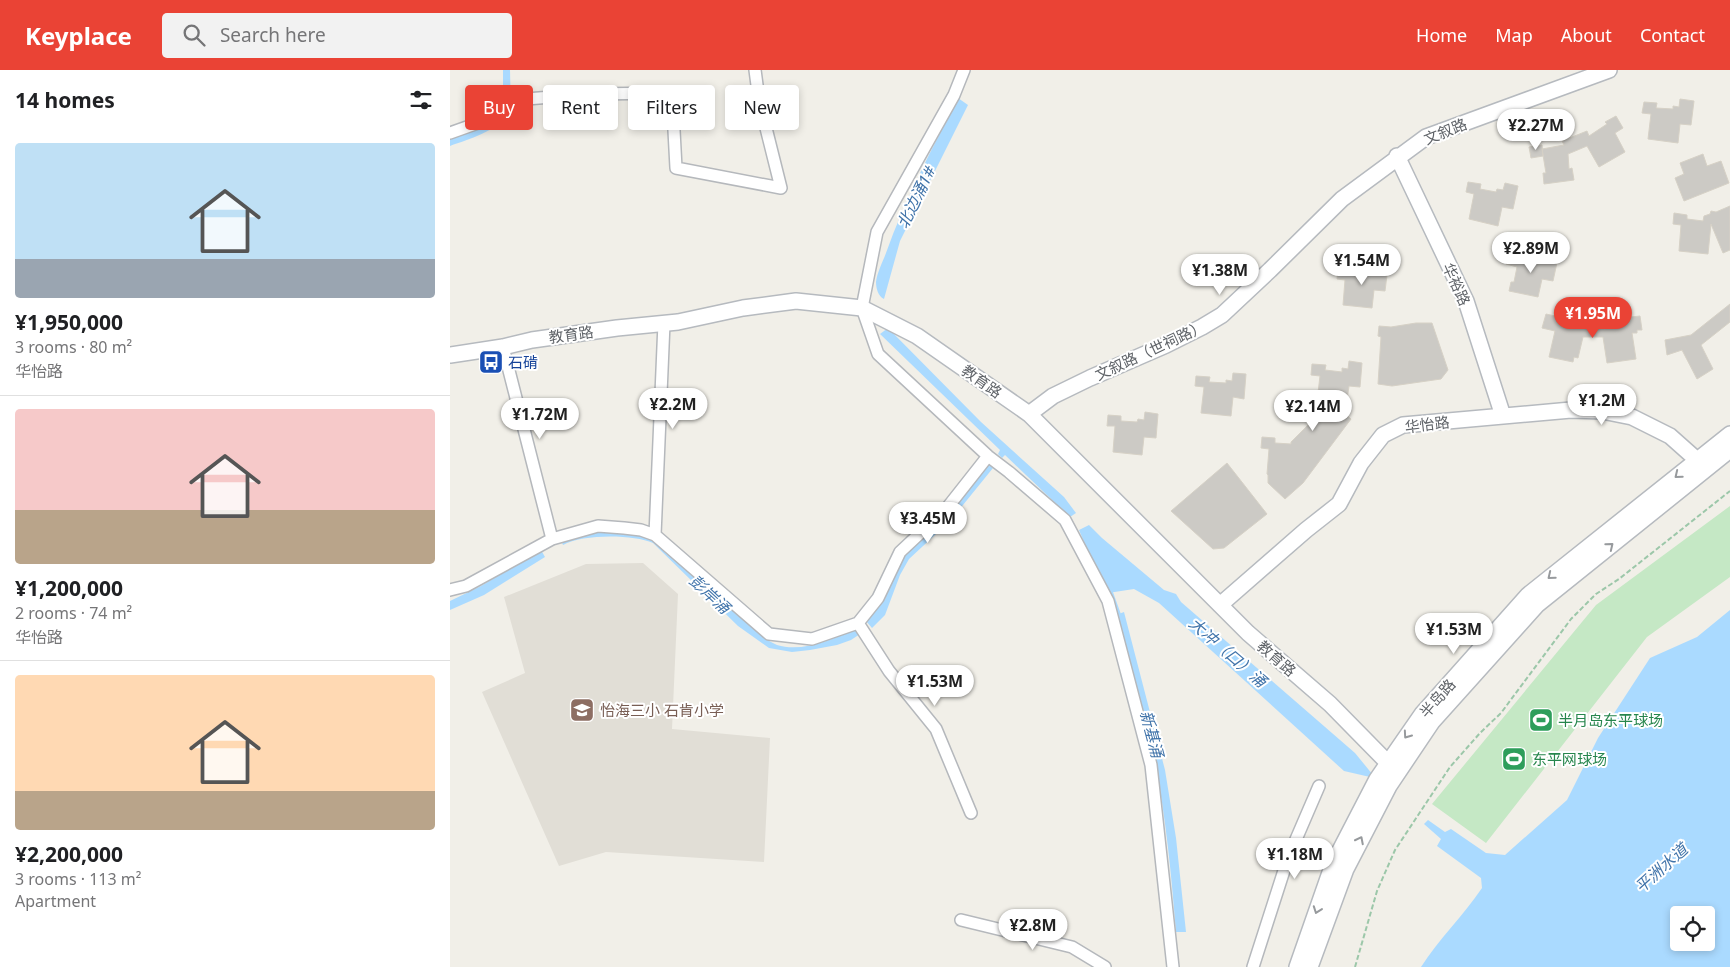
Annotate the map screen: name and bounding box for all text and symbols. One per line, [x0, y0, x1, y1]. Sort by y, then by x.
search box [162, 13, 512, 58]
text: Keyplace [25, 19, 132, 52]
icon: search [180, 21, 208, 49]
text: Search here [220, 22, 326, 48]
text: Home [1416, 23, 1467, 47]
text: Map [1495, 23, 1533, 47]
text: About [1561, 23, 1612, 47]
text: Contact [1640, 23, 1705, 47]
chip: Buy [465, 85, 533, 130]
chip: Rent [543, 85, 618, 130]
chip: Filters [628, 85, 715, 130]
chip: New [725, 85, 799, 130]
text: 14 homes [15, 86, 115, 114]
icon: filters [407, 86, 435, 114]
pin: ¥2.27M [1495, 108, 1577, 151]
street label: 文叙路 [1420, 113, 1470, 149]
text: ¥2.27M [1508, 114, 1564, 136]
water label: 北边涌1# [891, 161, 941, 232]
icon: home [180, 176, 270, 266]
pin: ¥2.89M [1490, 232, 1572, 274]
text: ¥2.89M [1503, 237, 1559, 259]
pin: ¥1.54M [1321, 244, 1403, 286]
text: ¥1.54M [1334, 249, 1390, 271]
pin: ¥1.38M [1179, 254, 1261, 296]
text: ¥1.38M [1192, 259, 1248, 281]
street label: 华裕路 [1439, 259, 1475, 309]
pin: ¥1.95M [1552, 296, 1634, 339]
text: ¥1.95M [1565, 302, 1621, 324]
text: ¥1,950,000 [15, 308, 123, 336]
street label: 文叙路（世祠路） [1091, 316, 1209, 384]
street label: 教育路 [547, 321, 595, 347]
text: 3 rooms · 80 m² [15, 336, 132, 358]
bus stop icon: 石𬒔 [478, 349, 504, 375]
place label: 石𬒔 [508, 352, 538, 372]
text: 华怡路 [15, 360, 63, 382]
street label: 教育路 [958, 360, 1006, 402]
pin: ¥1.2M [1567, 384, 1637, 426]
pin: ¥2.2M [638, 388, 708, 430]
text: ¥1.2M [1578, 389, 1626, 411]
pin: ¥2.14M [1272, 390, 1354, 432]
text: ¥2.2M [649, 393, 697, 415]
text: ¥2.14M [1285, 395, 1341, 417]
pin: ¥1.72M [499, 398, 581, 440]
text: ¥1.72M [512, 403, 568, 425]
street label: 华怡路 [1403, 411, 1451, 437]
icon: home [180, 441, 270, 531]
one-way arrow [1675, 469, 1684, 477]
pin: ¥3.45M [887, 502, 969, 544]
text: ¥3.45M [900, 507, 956, 529]
one-way arrow [1604, 543, 1614, 552]
water label: 彭岸涌 [685, 570, 737, 620]
one-way arrow [1548, 571, 1557, 579]
text: ¥1,200,000 [15, 574, 123, 602]
text: 2 rooms · 74 m² [15, 602, 132, 624]
water label: 大冲（口）涌 [1185, 612, 1273, 693]
pin: ¥1.53M [1413, 612, 1495, 655]
text: ¥1.53M [1426, 618, 1482, 640]
text: 华怡路 [15, 626, 63, 648]
street label: 教育路 [1253, 636, 1301, 680]
pin: ¥1.53M [894, 664, 976, 707]
text: ¥1.53M [907, 670, 963, 692]
street label: 半岛路 [1415, 674, 1459, 722]
school or university icon: 怡海三小 石肯小学 [569, 697, 595, 723]
place label: 怡海三小 石肯小学 [600, 700, 724, 720]
icon: home [180, 707, 270, 797]
sports icon: 半月岛东平球场 [1528, 707, 1554, 733]
water label: 新基涌 [1135, 708, 1169, 762]
place label: 半月岛东平球场 [1558, 710, 1663, 730]
one-way arrow [1404, 729, 1413, 739]
sports icon: 东平网球场 [1501, 746, 1527, 772]
place label: 东平网球场 [1532, 749, 1607, 769]
one-way arrow [1354, 837, 1364, 846]
water label: 平洲水道 [1630, 837, 1694, 898]
pin: ¥1.18M [1254, 838, 1336, 880]
text: ¥2,200,000 [15, 840, 123, 868]
text: ¥1.18M [1267, 843, 1323, 865]
text: 3 rooms · 113 m² [15, 868, 141, 890]
text: Apartment [15, 890, 96, 912]
one-way arrow [1313, 905, 1323, 913]
map controls [1670, 906, 1715, 951]
button: locate [1670, 906, 1715, 951]
pin: ¥2.8M [998, 908, 1068, 951]
text: ¥2.8M [1009, 914, 1057, 936]

